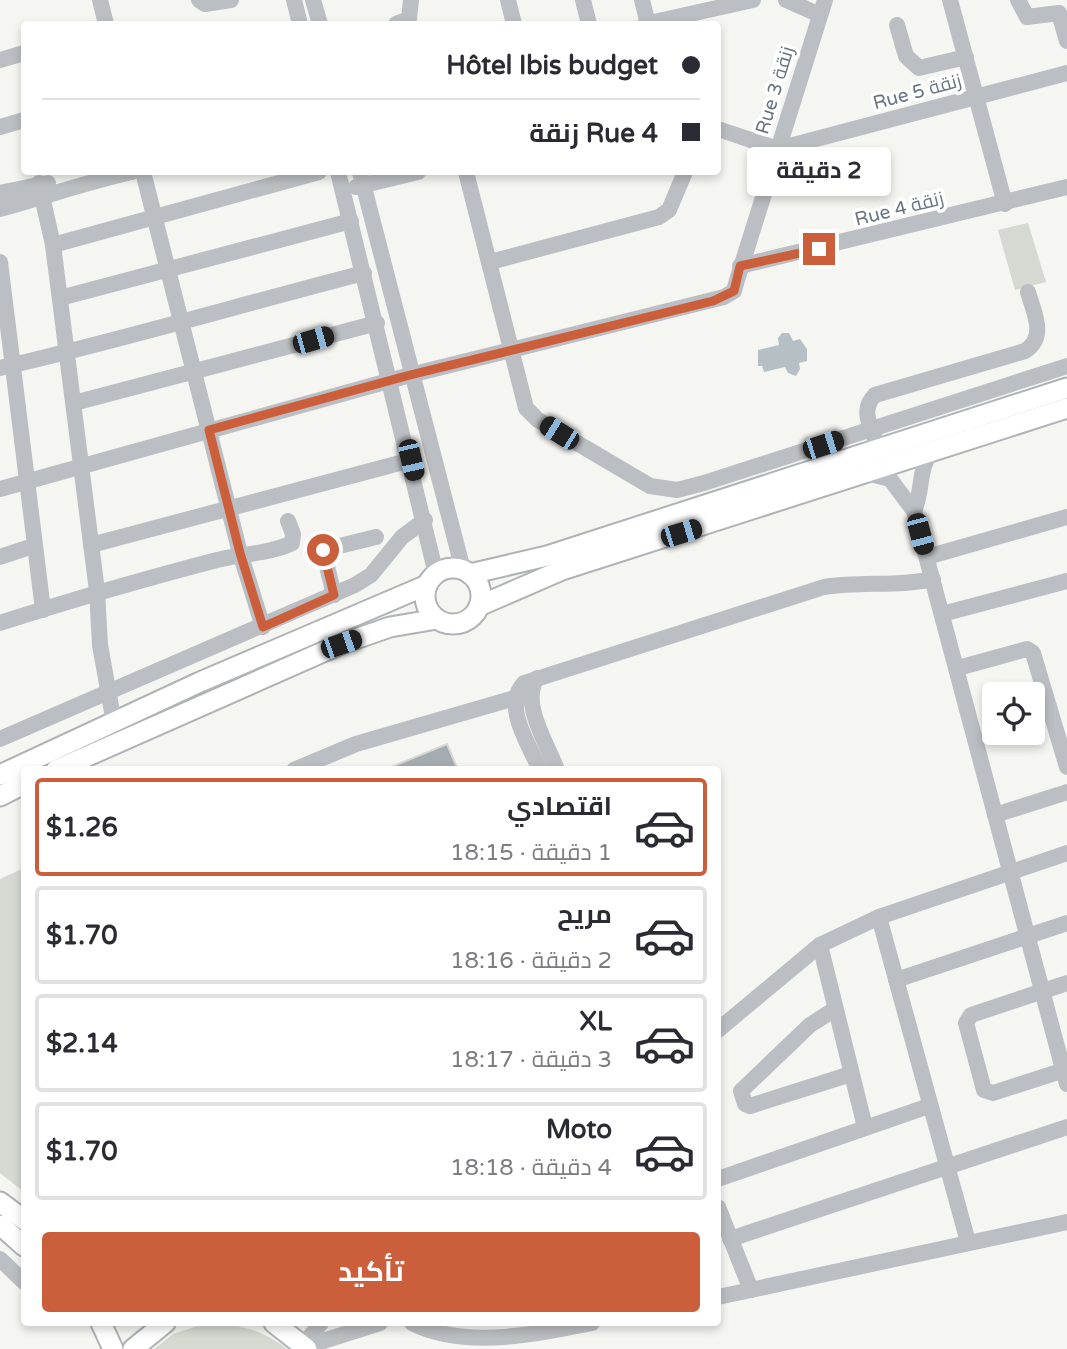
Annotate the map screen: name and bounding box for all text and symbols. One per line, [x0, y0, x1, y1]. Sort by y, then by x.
street label: Rue 3 زنقة [751, 44, 799, 137]
text: Hôtel Ibis budget [446, 50, 658, 81]
street label: Rue 5 زنقة [871, 70, 964, 114]
text: Rue 4 زنقة [529, 118, 658, 149]
callout: 2 دقيقة [747, 148, 891, 196]
text: 2 دقيقة [776, 157, 862, 185]
street label: Rue 4 زنقة [852, 187, 946, 231]
route end [803, 233, 835, 265]
car [290, 324, 337, 356]
car [536, 413, 583, 453]
car [800, 429, 847, 461]
car [397, 437, 426, 483]
car [905, 511, 936, 557]
car [658, 517, 705, 549]
route start [307, 534, 339, 566]
car [318, 627, 365, 661]
map controls [982, 682, 1045, 745]
button: locate [982, 682, 1045, 745]
text: اقتصادي [507, 791, 612, 822]
icon: car [633, 796, 696, 859]
text: $1.26 [46, 812, 118, 843]
text: 1 دقيقة · 18:15 [450, 839, 612, 867]
text: مريح [557, 899, 612, 930]
icon: car [633, 904, 696, 967]
text: $1.70 [46, 920, 118, 951]
text: 2 دقيقة · 18:16 [450, 947, 612, 975]
text: XL [580, 1006, 612, 1037]
icon: car [633, 1012, 696, 1075]
text: $2.14 [46, 1028, 118, 1059]
text: 3 دقيقة · 18:17 [450, 1046, 612, 1074]
text: Moto [546, 1114, 612, 1145]
icon: car [633, 1120, 696, 1183]
text: $1.70 [46, 1136, 118, 1167]
text: 4 دقيقة · 18:18 [450, 1154, 612, 1182]
button: تأكيد [42, 1232, 700, 1312]

